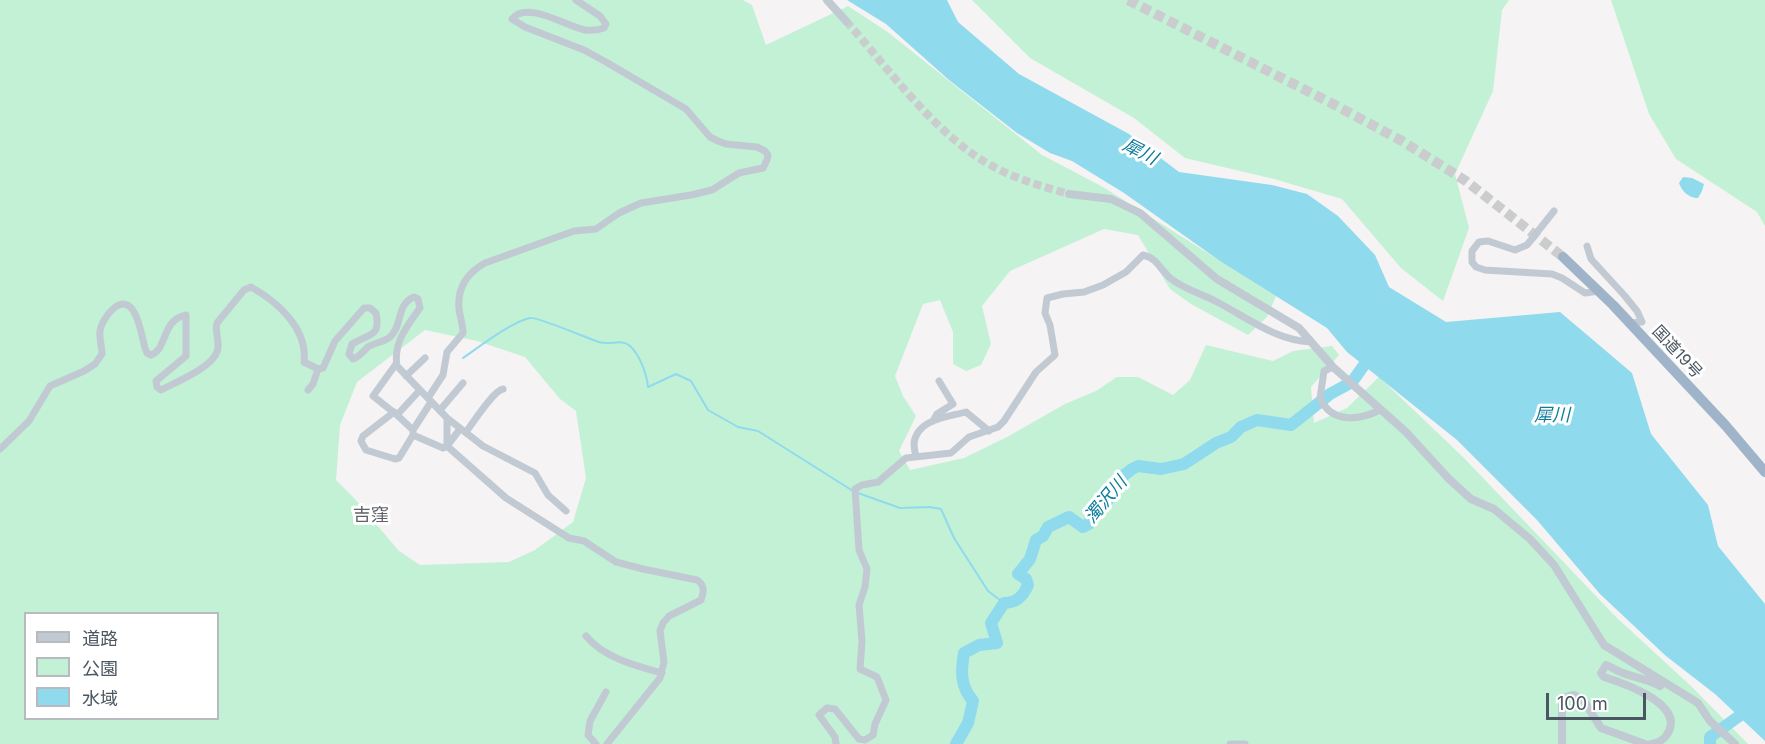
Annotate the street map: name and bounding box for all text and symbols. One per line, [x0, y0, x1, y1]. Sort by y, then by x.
water label: 犀川 [1119, 134, 1161, 170]
street label: 国道19号 [1648, 322, 1706, 382]
water label: 犀川 [1534, 405, 1570, 427]
water label: 濁沢川 [1080, 472, 1132, 528]
district label: 吉窪 [353, 505, 389, 527]
legend [24, 612, 219, 720]
text: 道路 [82, 628, 118, 649]
text: 公園 [82, 658, 118, 679]
scale bar [1549, 681, 1650, 719]
text: 水域 [82, 688, 118, 709]
text: 100 m [1557, 693, 1608, 714]

